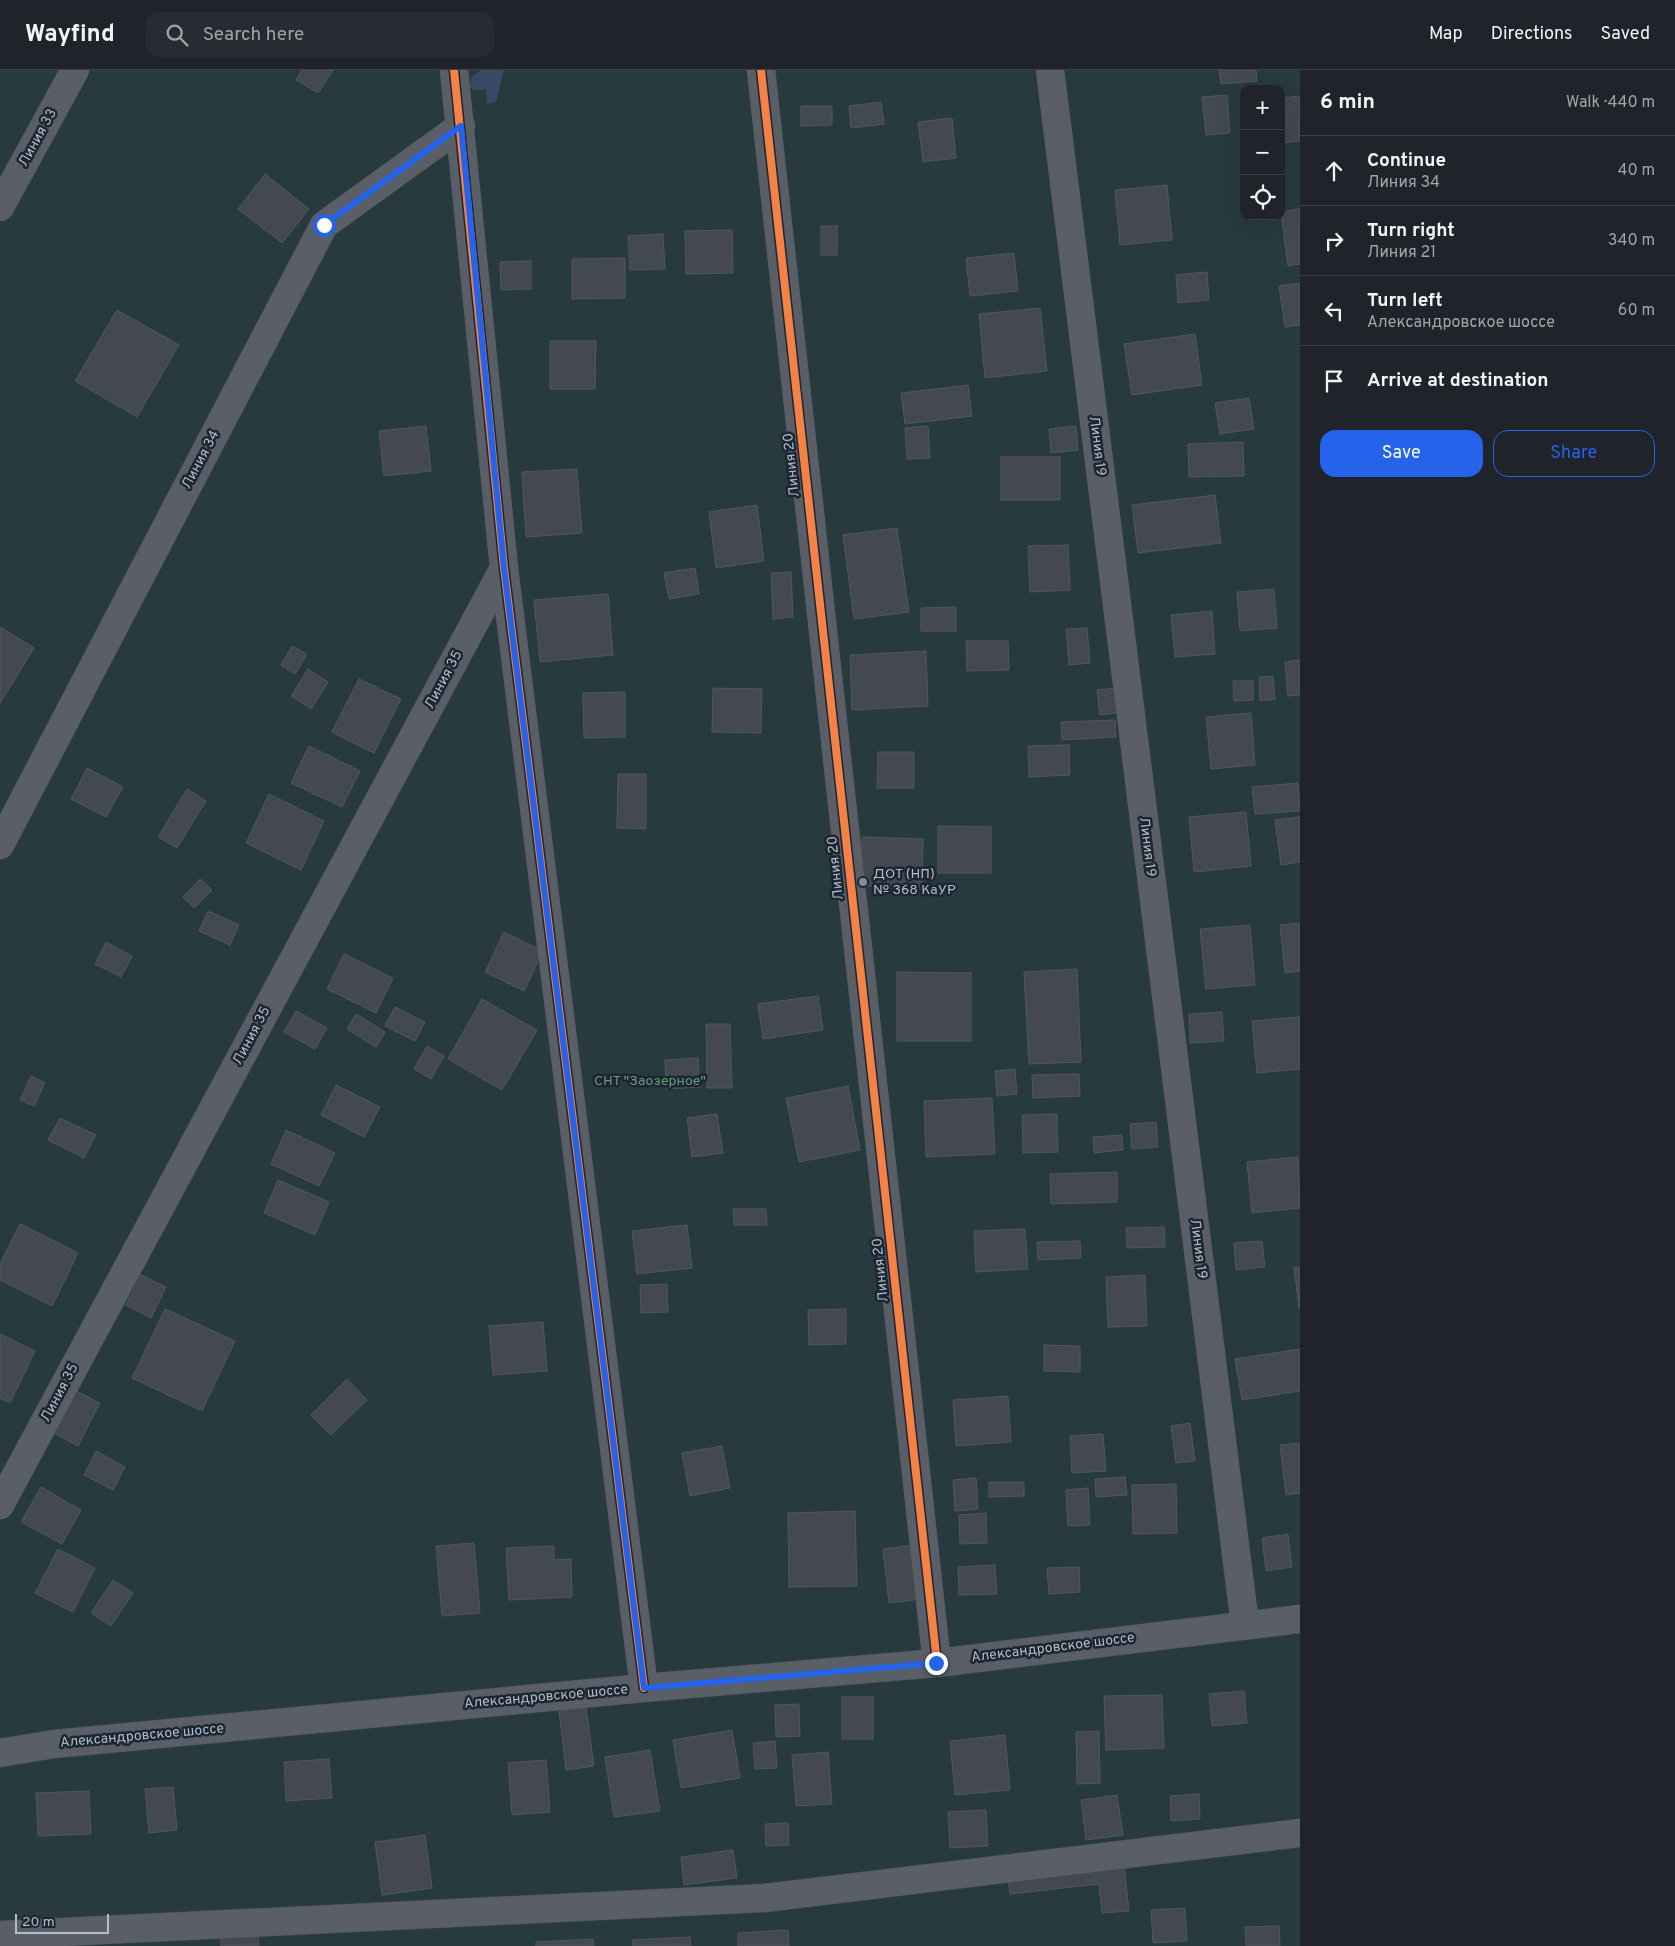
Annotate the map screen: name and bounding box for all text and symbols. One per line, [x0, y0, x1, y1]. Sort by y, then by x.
search box [145, 12, 495, 57]
text: Wayfind [25, 20, 115, 50]
icon: search [163, 21, 191, 49]
text: Search here [203, 23, 304, 47]
text: Map [1429, 23, 1463, 46]
text: Directions [1491, 23, 1573, 46]
text: Saved [1601, 23, 1650, 46]
map controls [1240, 85, 1285, 220]
button: + [1240, 85, 1285, 130]
text: 6 min [1320, 89, 1375, 116]
text: Walk · 440 m [1566, 93, 1655, 113]
street label: Линия 33 [15, 106, 61, 170]
button: − [1240, 130, 1285, 175]
text: Continue [1367, 149, 1446, 173]
icon: ahead [1320, 157, 1348, 185]
text: 40 m [1617, 161, 1655, 181]
text: Линия 34 [1367, 173, 1440, 193]
button: locate [1240, 175, 1285, 220]
route start [313, 214, 336, 237]
text: Turn right [1367, 219, 1455, 243]
icon: right [1320, 227, 1348, 255]
text: 340 m [1608, 231, 1655, 251]
text: Линия 21 [1367, 243, 1436, 263]
text: Turn left [1367, 289, 1443, 313]
icon: left [1320, 297, 1348, 325]
text: 60 m [1618, 301, 1655, 321]
text: Александровское шоссе [1367, 313, 1555, 333]
icon: arrive [1320, 367, 1348, 395]
text: Arrive at destination [1367, 369, 1548, 393]
street label: Линия 19 [1085, 415, 1109, 477]
street label: Линия 34 [178, 428, 224, 492]
button: Save [1320, 430, 1483, 477]
button: Share [1493, 430, 1655, 477]
street label: Линия 20 [780, 432, 804, 498]
street label: Линия 35 [421, 648, 467, 712]
street label: Линия 19 [1135, 816, 1159, 878]
street label: Линия 20 [824, 835, 848, 901]
place label: ДОТ (НП) № 368 КаУР [873, 866, 956, 899]
marker: ДОТ (НП) № 368 КаУР [857, 876, 869, 888]
street label: Линия 35 [229, 1004, 275, 1068]
park label: СНТ "Заозерное" [594, 1073, 706, 1090]
street label: Линия 19 [1186, 1218, 1210, 1280]
street label: Линия 20 [869, 1237, 893, 1303]
street label: Линия 35 [37, 1361, 83, 1425]
street label: Александровское шоссе [970, 1630, 1136, 1666]
route end [925, 1652, 948, 1675]
street label: Александровское шоссе [463, 1681, 629, 1713]
street label: Александровское шоссе [59, 1720, 225, 1752]
scale bar [15, 1911, 109, 1934]
text: 20 m [22, 1914, 55, 1931]

